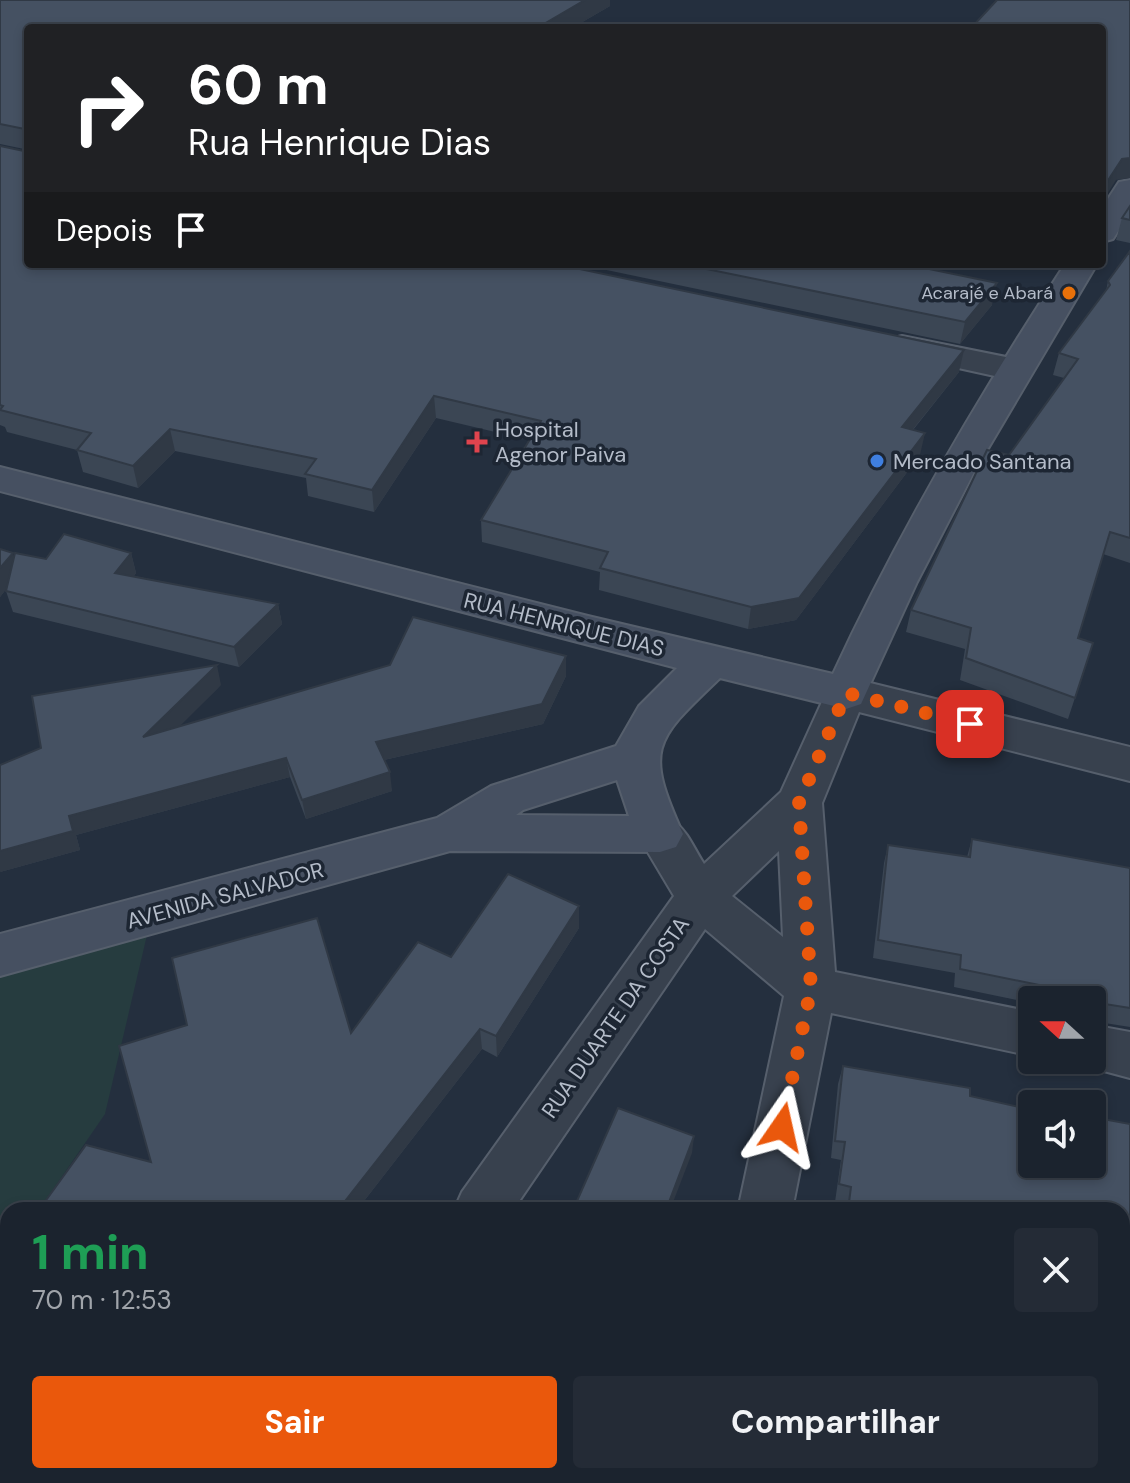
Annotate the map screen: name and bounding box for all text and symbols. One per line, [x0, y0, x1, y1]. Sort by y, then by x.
text: 60 m [188, 48, 329, 121]
icon: right [56, 56, 160, 160]
text: Rua Henrique Dias [188, 119, 491, 166]
icon: arrive [169, 208, 213, 252]
text: Depois [56, 211, 153, 250]
place label: Acarajé e Abará [921, 281, 1053, 305]
marker: Acarajé e Abará [1060, 284, 1078, 302]
place label: Hospital Agenor Paiva [495, 415, 626, 469]
marker: Hospital Agenor Paiva [466, 431, 488, 453]
place label: Mercado Santana [893, 447, 1072, 476]
marker: Mercado Santana [868, 452, 886, 470]
street label: RUA HENRIQUE DIAS [461, 586, 667, 663]
pin [936, 690, 1004, 758]
icon: arrive [948, 702, 992, 746]
street label: AVENIDA SALVADOR [123, 855, 327, 936]
street label: RUA DUARTE DA COSTA [535, 911, 696, 1124]
north arrow [1018, 986, 1106, 1074]
map controls [1018, 986, 1106, 1178]
position arrow [740, 1085, 824, 1169]
button: sound [1018, 1090, 1106, 1178]
text: 1 min [32, 1221, 149, 1284]
button: close [1014, 1228, 1098, 1312]
text: 70 m · 12:53 [32, 1283, 172, 1317]
button: Sair [32, 1376, 557, 1468]
button: Compartilhar [573, 1376, 1098, 1468]

